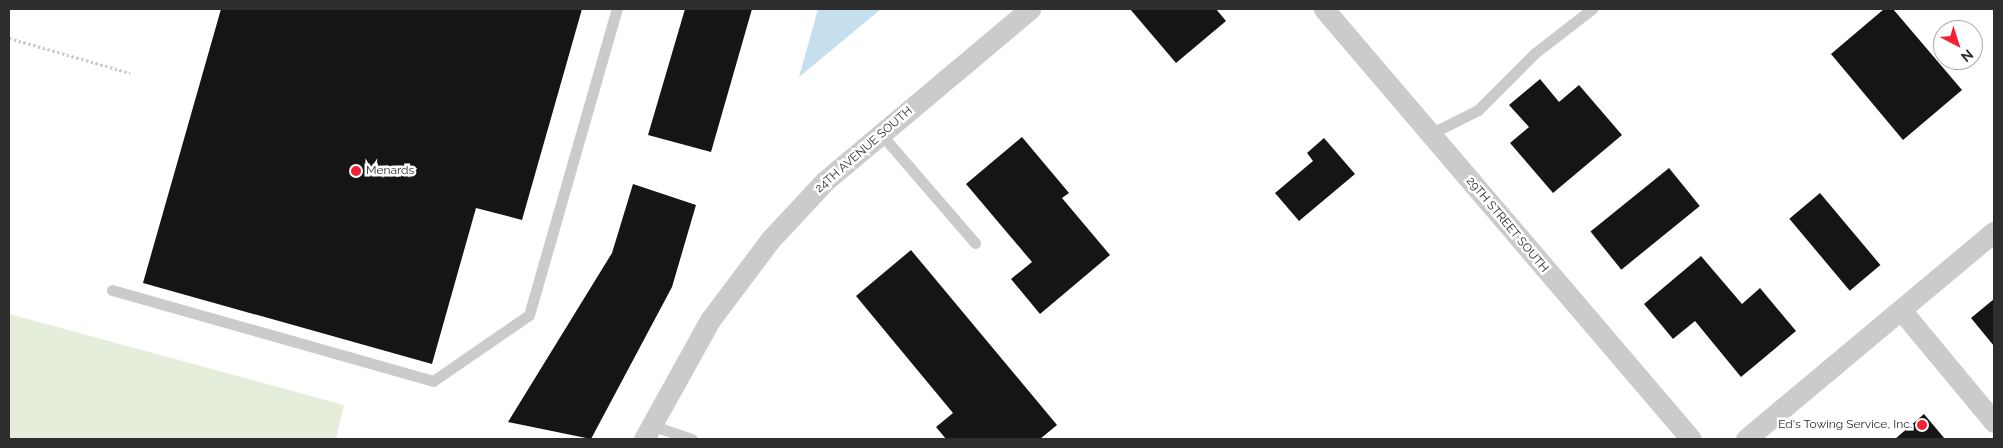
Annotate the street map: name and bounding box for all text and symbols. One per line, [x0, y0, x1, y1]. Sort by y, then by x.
north arrow [1933, 20, 1983, 70]
text: N [1958, 46, 1976, 65]
street label: 24TH AVENUE SOUTH [812, 104, 916, 196]
place label: Menards [366, 164, 414, 178]
marker: Menards [350, 165, 362, 177]
street label: 29TH STREET SOUTH [1463, 174, 1551, 276]
place label: Ed's Towing Service, Inc. [1778, 418, 1912, 432]
marker: Ed's Towing Service, Inc. [1916, 419, 1928, 431]

